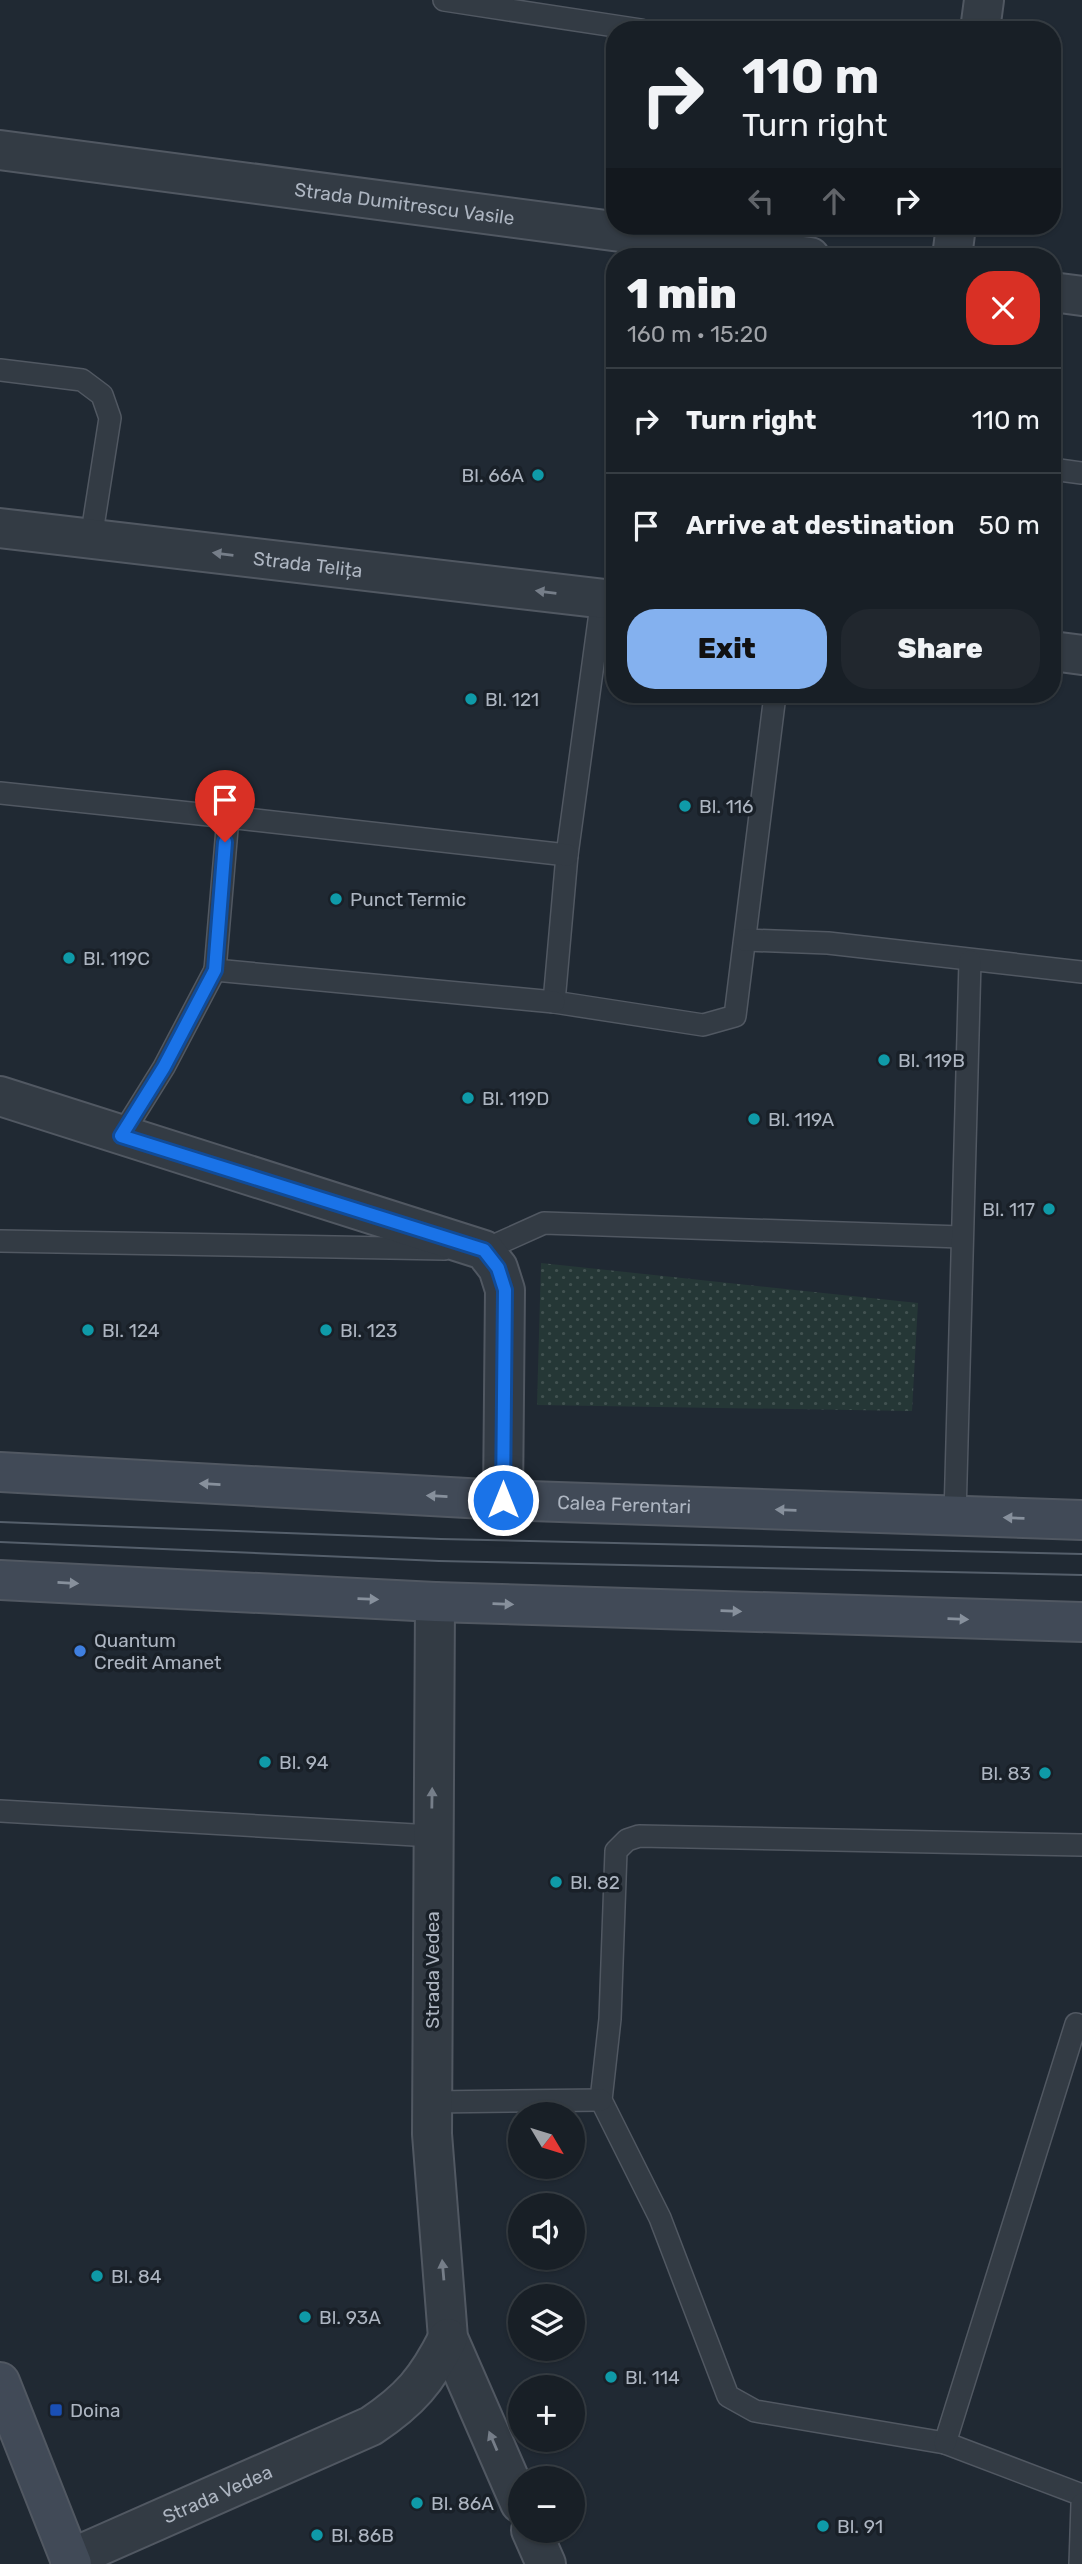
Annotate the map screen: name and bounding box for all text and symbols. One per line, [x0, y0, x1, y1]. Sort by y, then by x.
text: 110 m [742, 47, 879, 105]
icon: right [627, 49, 718, 140]
text: Turn right [742, 106, 887, 144]
street label: Strada Dumitrescu Vasile [293, 178, 516, 230]
icon: left [742, 182, 780, 220]
icon: ahead [815, 182, 853, 220]
icon: right [888, 182, 926, 220]
text: 1 min [627, 269, 737, 319]
button: close [966, 271, 1040, 345]
text: 160 m · 15:20 [627, 320, 768, 348]
icon: right [627, 402, 665, 440]
text: Turn right [686, 405, 816, 436]
text: 110 m [972, 405, 1040, 436]
place label: Bl. 66A [462, 464, 524, 487]
marker: Bl. 66A [530, 467, 546, 483]
icon: arrive [627, 507, 665, 545]
text: Arrive at destination [686, 510, 954, 541]
text: 50 m [979, 510, 1040, 541]
street label: Strada Telița [252, 547, 364, 582]
one-way arrow [212, 549, 234, 560]
one-way arrow [535, 586, 557, 597]
button: Exit [627, 609, 827, 689]
button: Share [841, 609, 1040, 689]
place label: Bl. 121 [485, 688, 539, 711]
marker: Bl. 121 [463, 691, 479, 707]
pin [195, 770, 255, 842]
icon: arrive [206, 781, 244, 819]
place label: Bl. 116 [699, 795, 753, 818]
marker: Bl. 116 [677, 798, 693, 814]
place label: Punct Termic [350, 888, 466, 911]
marker: Punct Termic [328, 891, 344, 907]
place label: Bl. 119C [83, 947, 150, 970]
marker: Bl. 119C [61, 950, 77, 966]
place label: Bl. 119B [898, 1049, 965, 1072]
marker: Bl. 119B [876, 1052, 892, 1068]
place label: Bl. 119D [482, 1087, 549, 1110]
marker: Bl. 119D [460, 1090, 476, 1106]
place label: Bl. 119A [768, 1108, 835, 1131]
marker: Bl. 119A [746, 1111, 762, 1127]
place label: Bl. 117 [982, 1198, 1035, 1221]
marker: Bl. 117 [1041, 1201, 1057, 1217]
place label: Bl. 124 [102, 1319, 160, 1342]
place label: Bl. 123 [340, 1319, 397, 1342]
marker: Bl. 124 [80, 1322, 96, 1338]
marker: Bl. 123 [318, 1322, 334, 1338]
position arrow [466, 1463, 540, 1537]
one-way arrow [198, 1478, 220, 1489]
one-way arrow [425, 1490, 447, 1501]
street label: Calea Ferentari [557, 1491, 691, 1518]
one-way arrow [775, 1504, 797, 1515]
one-way arrow [1003, 1512, 1025, 1523]
one-way arrow [57, 1578, 79, 1589]
one-way arrow [357, 1594, 379, 1605]
one-way arrow [492, 1599, 514, 1610]
one-way arrow [720, 1606, 742, 1617]
one-way arrow [947, 1613, 969, 1624]
place label: Quantum Credit Amanet [94, 1629, 222, 1674]
marker: Quantum Credit Amanet [72, 1643, 88, 1659]
place label: Bl. 94 [279, 1751, 329, 1774]
marker: Bl. 94 [257, 1754, 273, 1770]
place label: Bl. 83 [981, 1762, 1031, 1785]
marker: Bl. 83 [1037, 1765, 1053, 1781]
one-way arrow [427, 1787, 438, 1809]
place label: Bl. 82 [570, 1871, 620, 1894]
marker: Bl. 82 [548, 1874, 564, 1890]
street label: Strada Vedea [421, 1911, 444, 2029]
north arrow [508, 2102, 584, 2179]
map controls [508, 2102, 585, 2543]
button: sound [508, 2193, 585, 2270]
one-way arrow [437, 2259, 448, 2281]
place label: Bl. 84 [111, 2265, 162, 2288]
marker: Bl. 84 [89, 2268, 105, 2284]
button: layers [508, 2284, 585, 2361]
place label: Bl. 93A [319, 2306, 381, 2329]
marker: Bl. 93A [297, 2309, 313, 2325]
place label: Bl. 114 [625, 2366, 680, 2389]
marker: Bl. 114 [603, 2369, 619, 2385]
button: + [508, 2375, 585, 2452]
place label: Doina [70, 2399, 121, 2422]
marker: Doina [48, 2402, 64, 2418]
one-way arrow [487, 2430, 498, 2451]
street label: Strada Vedea [159, 2460, 276, 2529]
button: − [508, 2466, 585, 2543]
place label: Bl. 86A [431, 2492, 494, 2515]
marker: Bl. 86A [409, 2495, 425, 2511]
place label: Bl. 91 [837, 2515, 883, 2538]
marker: Bl. 91 [815, 2518, 831, 2534]
place label: Bl. 86B [331, 2524, 394, 2547]
marker: Bl. 86B [309, 2527, 325, 2543]

